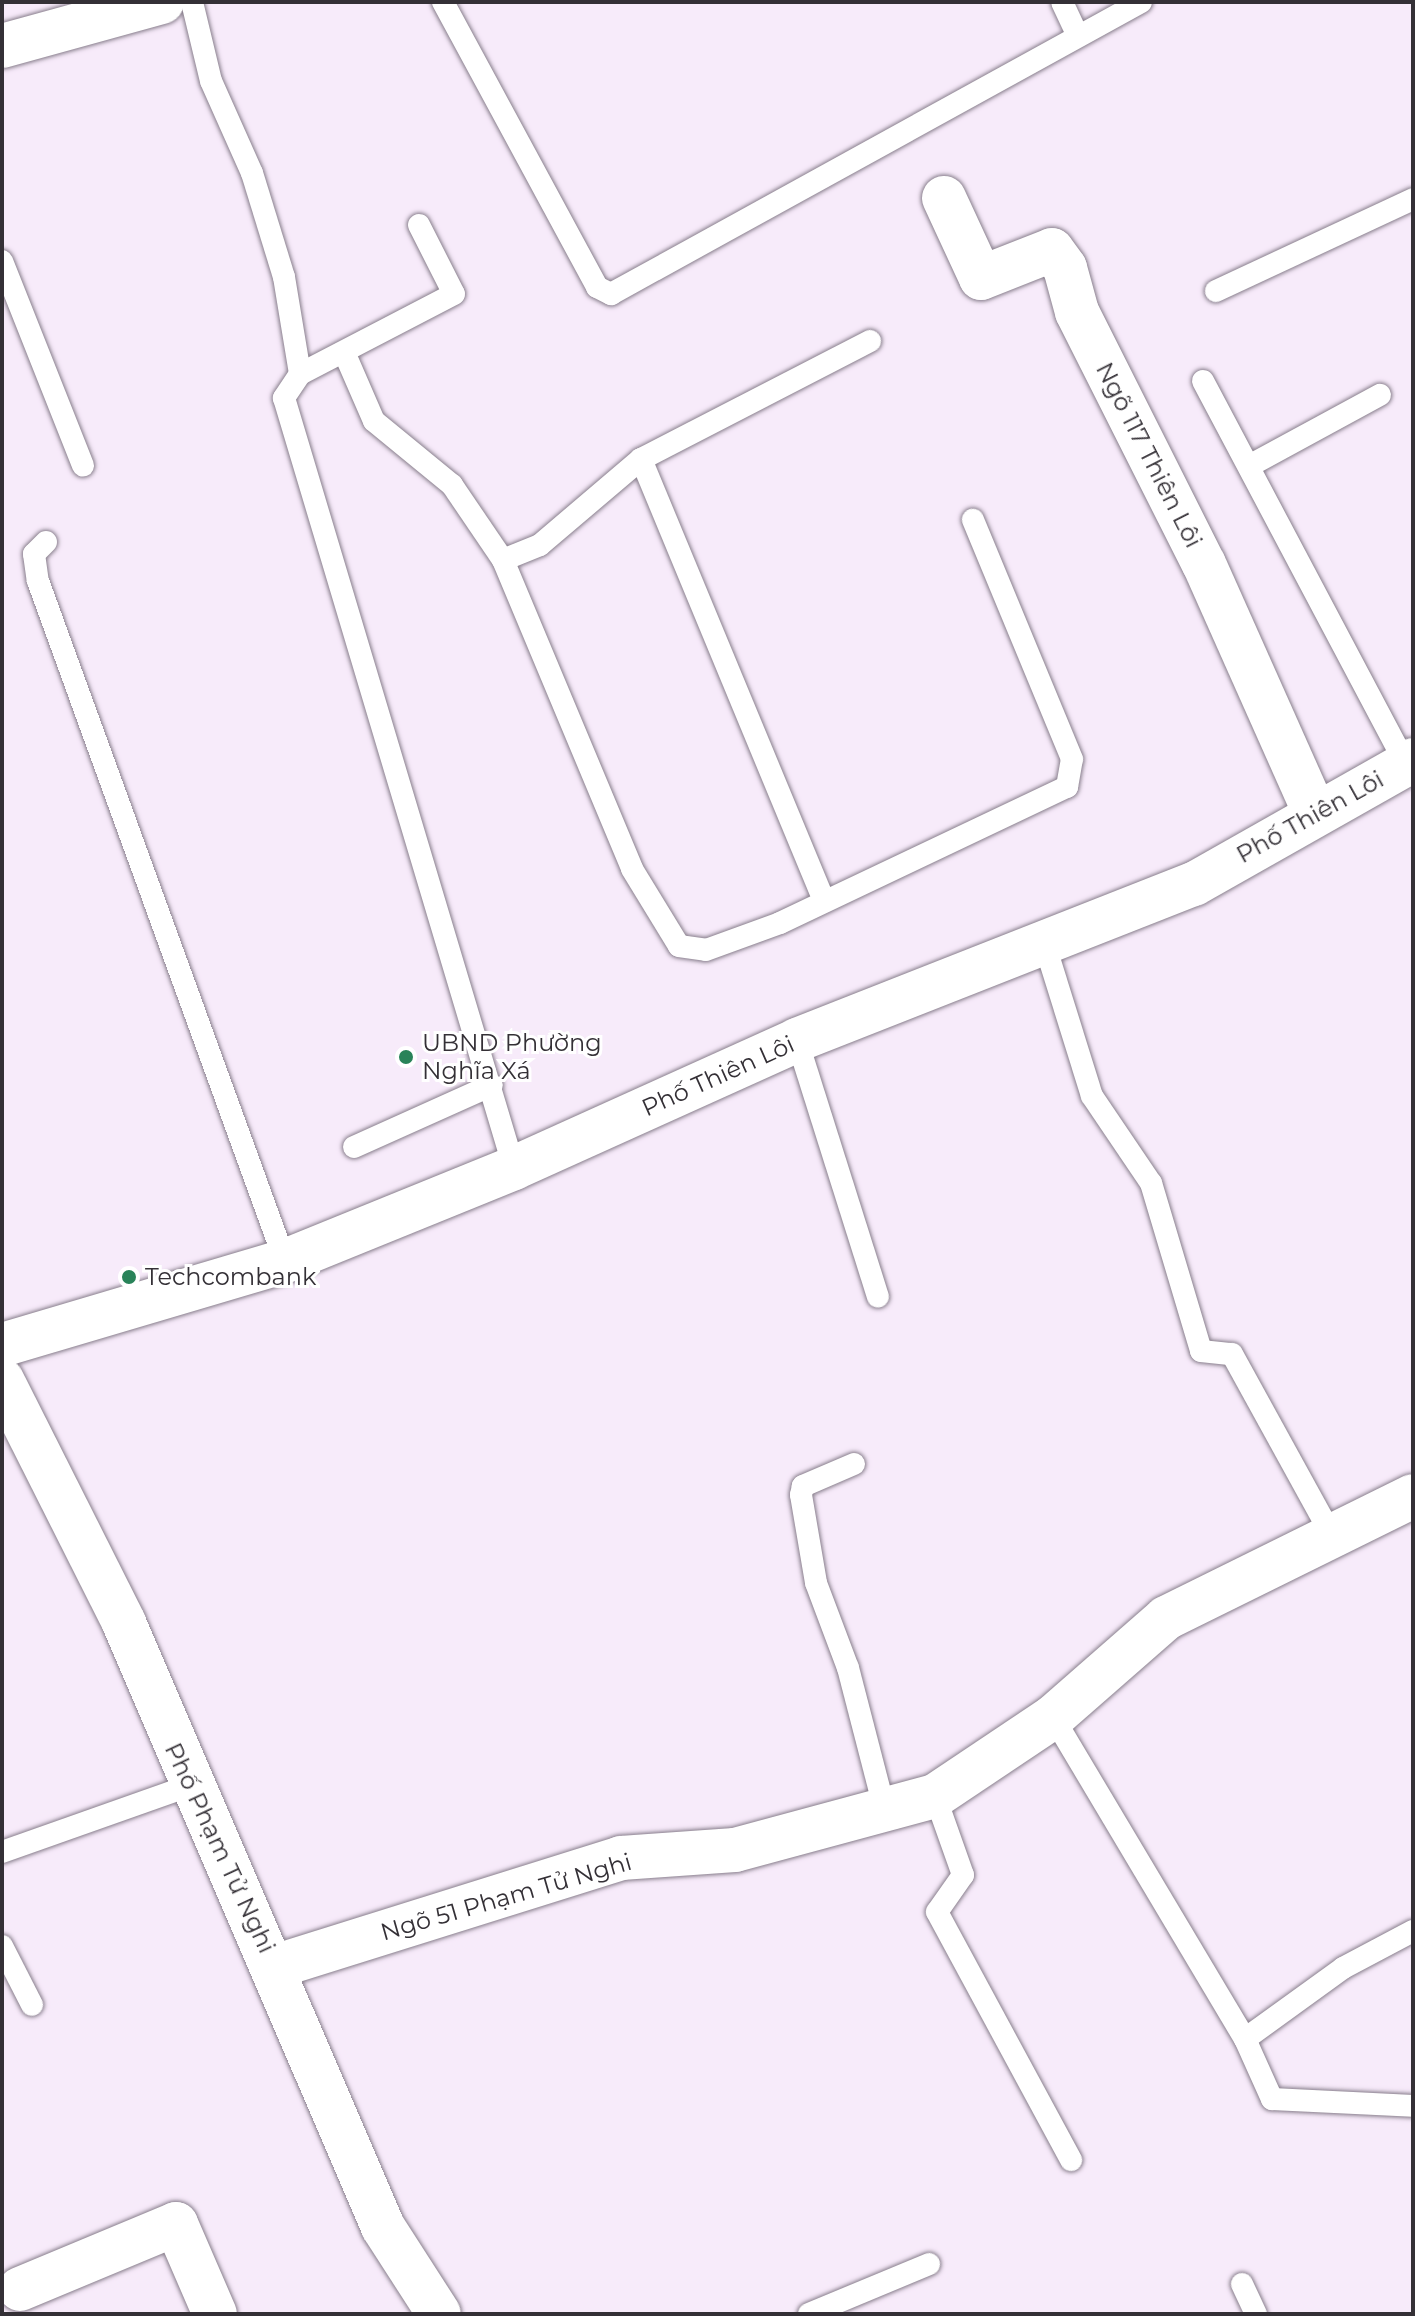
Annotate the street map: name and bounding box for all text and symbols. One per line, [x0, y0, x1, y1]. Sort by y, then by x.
street label: Ngõ 117 Thiên Lôi [1090, 358, 1208, 552]
street label: Phố Thiên Lôi [1231, 765, 1389, 869]
place label: UBND Phường Nghĩa Xá [422, 1029, 602, 1085]
street label: Phố Thiên Lôi [637, 1030, 799, 1122]
marker: UBND Phường Nghĩa Xá [397, 1048, 415, 1066]
place label: Techcombank [145, 1263, 316, 1291]
marker: Techcombank [120, 1268, 138, 1286]
street label: Phố Phạm Tử Nghi [159, 1738, 281, 1958]
street label: Ngõ 51 Phạm Tử Nghi [377, 1847, 635, 1947]

